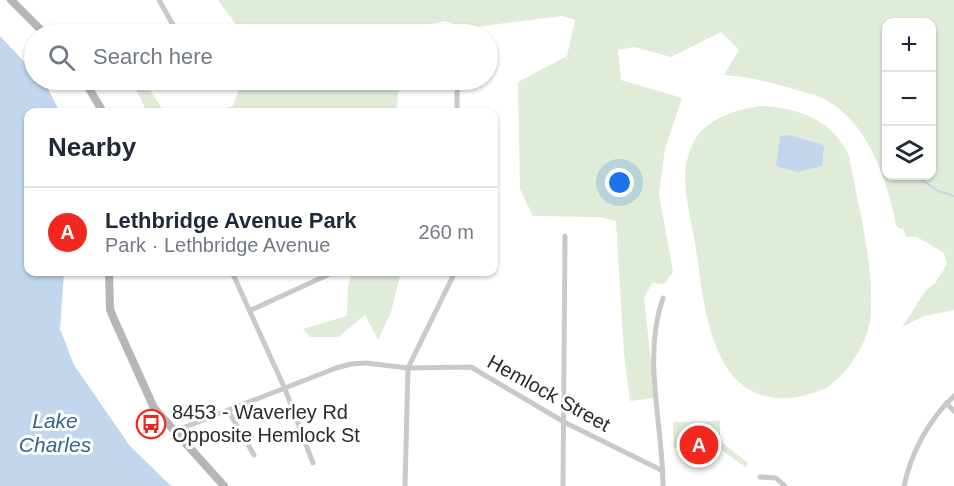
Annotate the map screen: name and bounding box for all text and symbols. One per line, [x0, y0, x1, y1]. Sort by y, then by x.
map controls [882, 18, 936, 180]
button: + [882, 18, 936, 72]
search box [24, 24, 498, 90]
icon: search [45, 41, 78, 74]
text: Search here [93, 44, 213, 69]
button: − [882, 72, 936, 126]
button: layers [882, 126, 936, 180]
text: Nearby [48, 132, 136, 162]
your location [605, 168, 634, 197]
text: Lethbridge Avenue Park [105, 208, 356, 233]
text: A [60, 221, 75, 243]
text: 260 m [418, 221, 474, 243]
text: Park · Lethbridge Avenue [105, 234, 330, 256]
street label: Hemlock Street [484, 350, 615, 436]
place label: 8453 - Waverley Rd Opposite Hemlock St [172, 401, 360, 446]
bus stop icon: 8453 - Waverley Rd Opposite Hemlock St [135, 408, 167, 440]
water label: Lake Charles [19, 409, 92, 456]
pin: A [680, 422, 718, 468]

